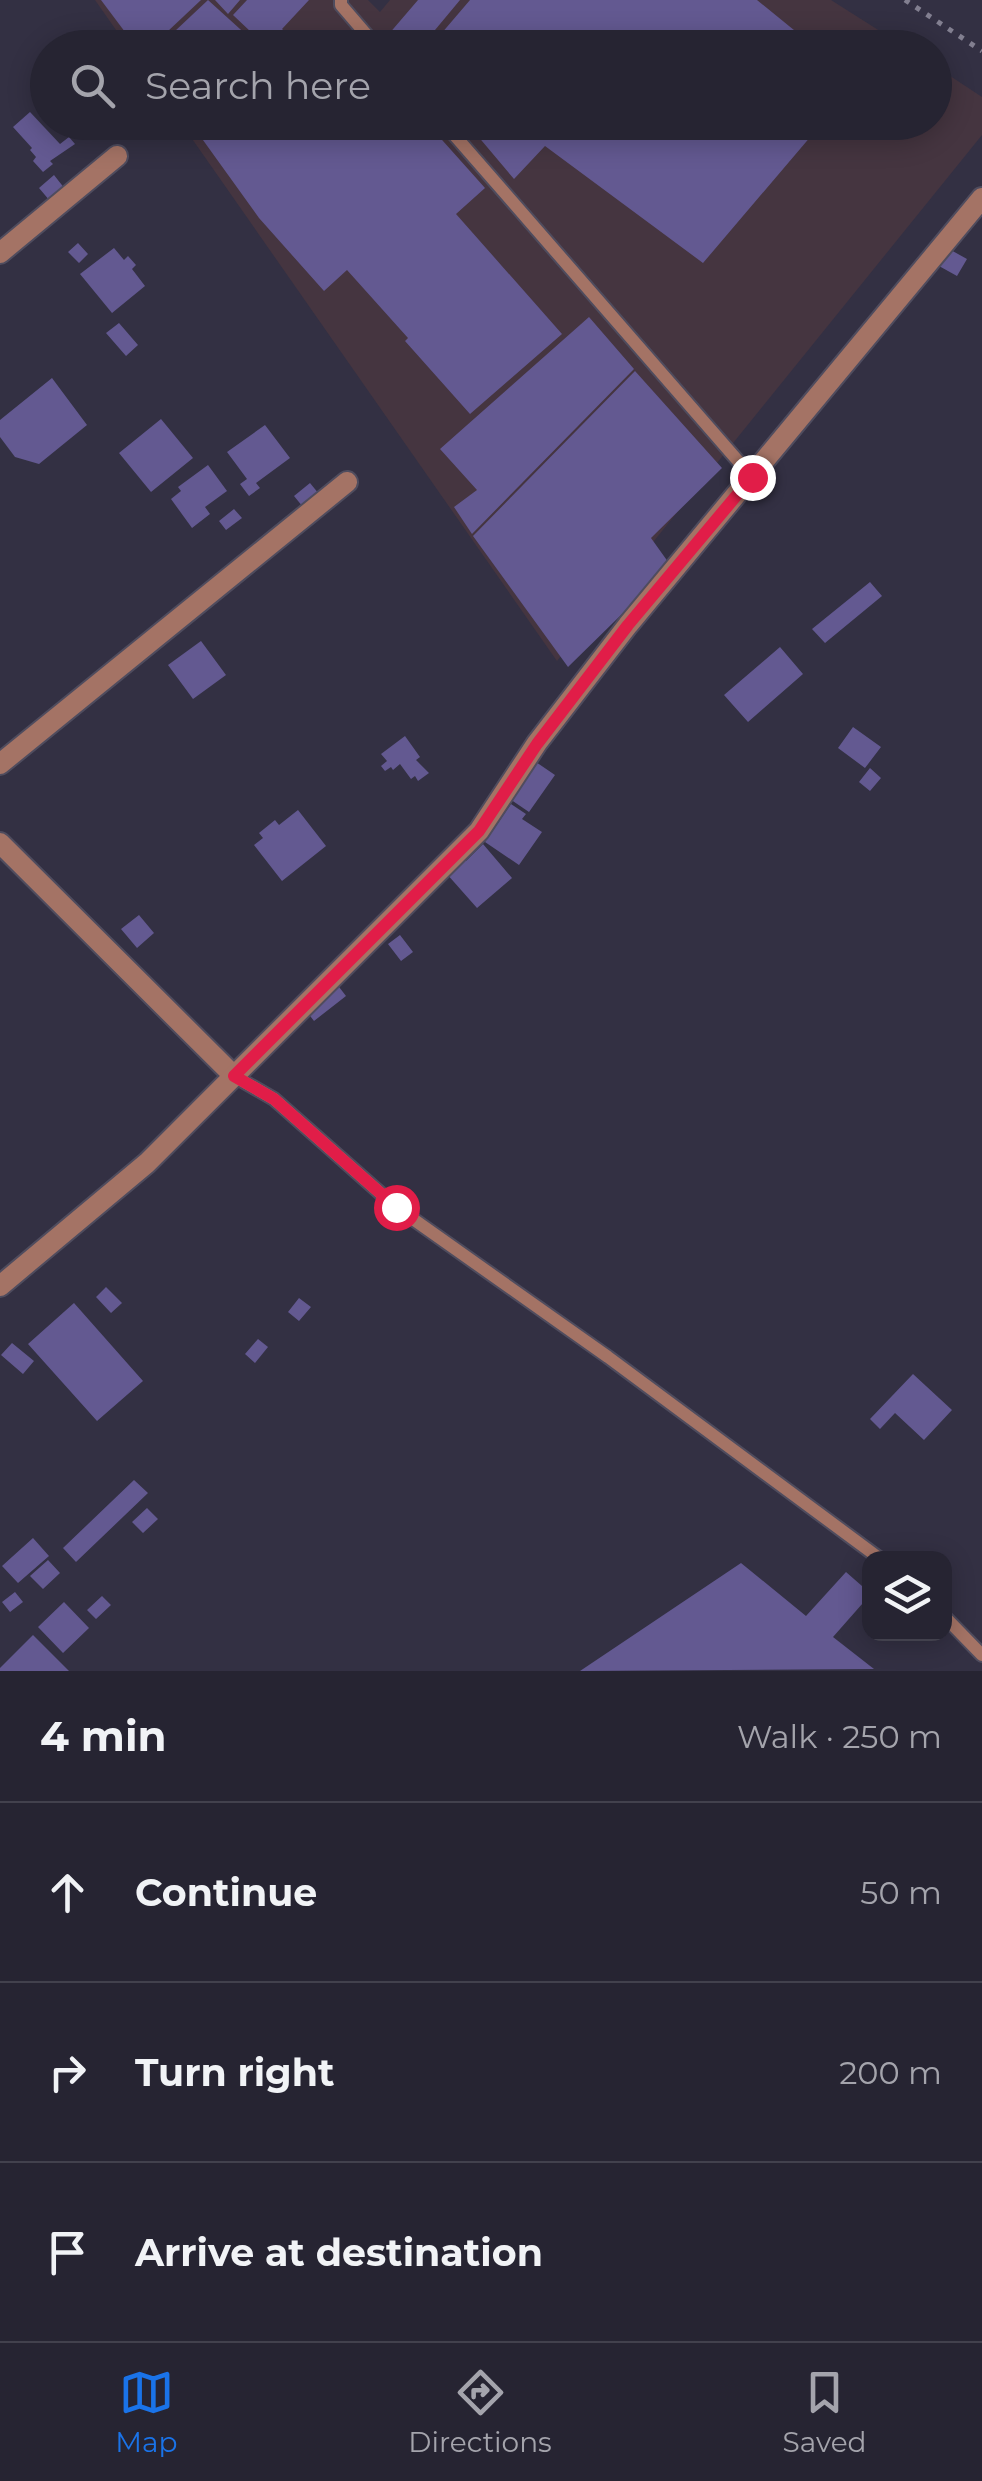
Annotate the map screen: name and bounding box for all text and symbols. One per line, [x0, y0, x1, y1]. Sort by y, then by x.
search box [30, 30, 952, 140]
icon: search [65, 58, 120, 113]
text: Search here [145, 62, 371, 109]
route end [730, 455, 776, 501]
route start [374, 1185, 420, 1231]
map controls [862, 1551, 952, 1641]
button: layers [862, 1551, 952, 1641]
text: 4 min [40, 1710, 167, 1762]
text: Walk · 250 m [737, 1717, 942, 1756]
icon: ahead [40, 1865, 95, 1920]
text: Continue [135, 1869, 317, 1916]
text: 50 m [860, 1873, 942, 1912]
icon: right [40, 2045, 95, 2100]
text: Turn right [135, 2049, 334, 2096]
text: 200 m [839, 2053, 942, 2092]
icon: arrive [40, 2225, 95, 2280]
text: Arrive at destination [135, 2229, 543, 2276]
tab: Map [115, 2365, 178, 2459]
tab: Directions [408, 2365, 552, 2459]
tab: Saved [782, 2365, 867, 2459]

